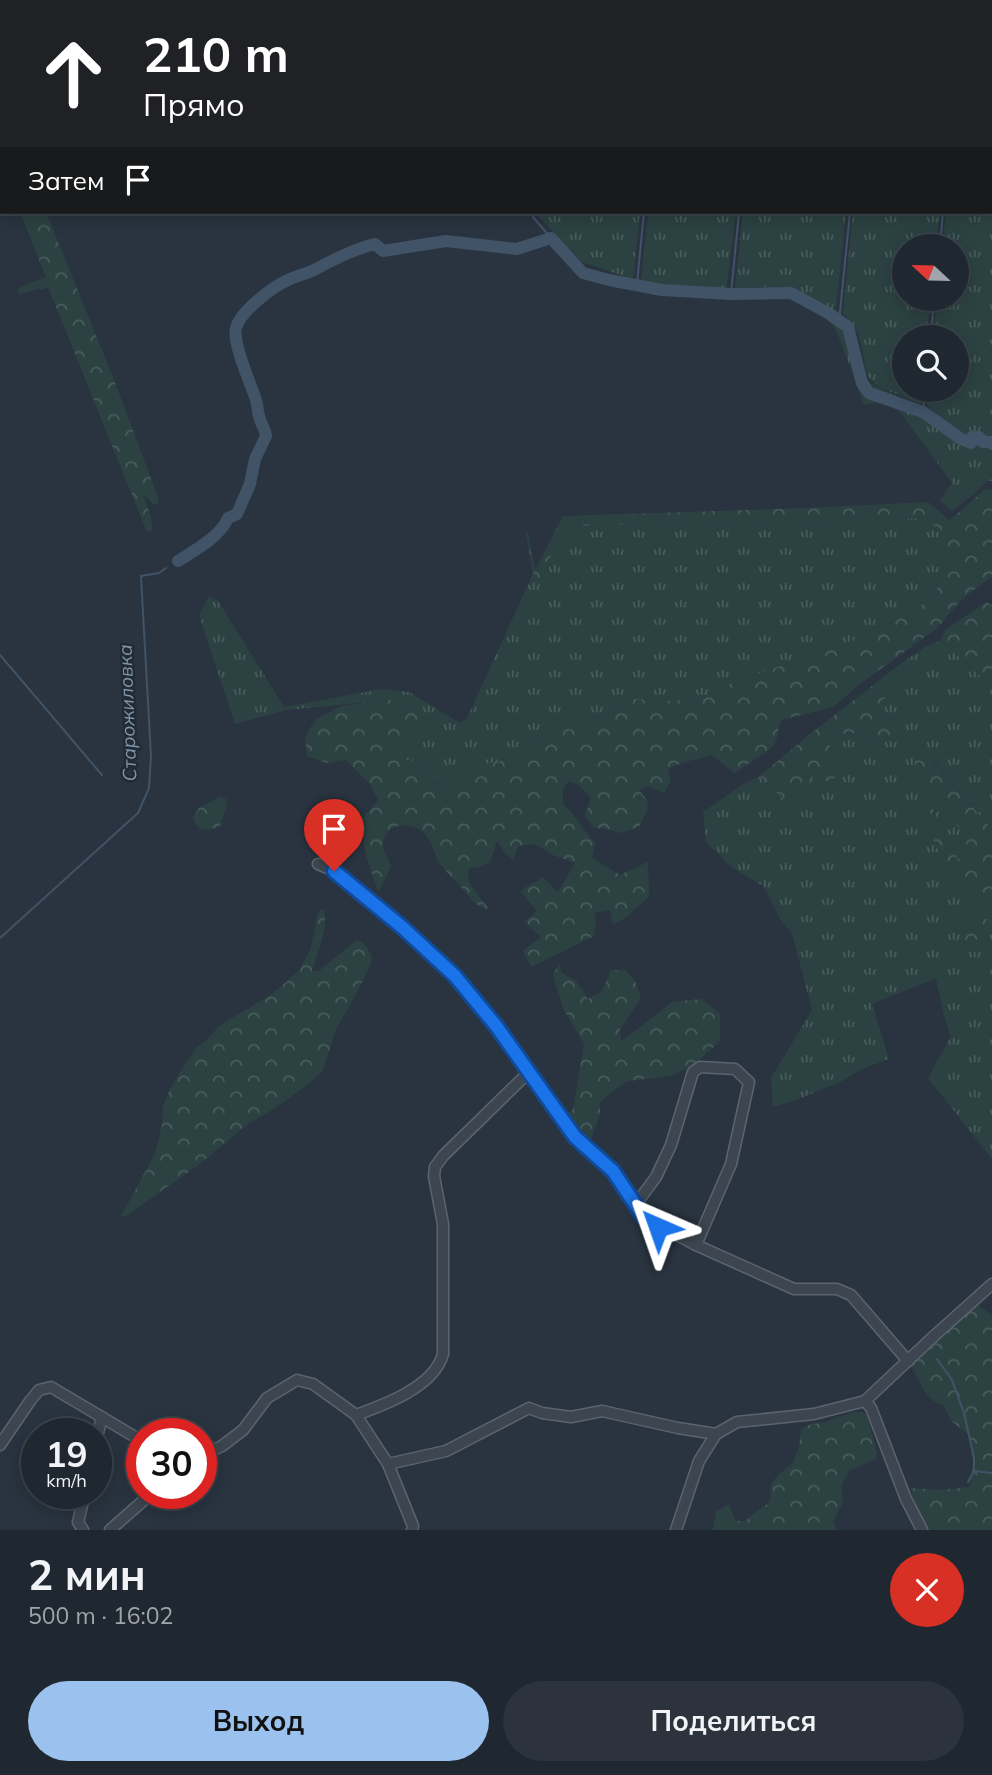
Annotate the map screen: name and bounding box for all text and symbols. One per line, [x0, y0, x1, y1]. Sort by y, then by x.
text: 210 m [143, 23, 289, 84]
icon: ahead [28, 28, 119, 119]
text: Прямо [143, 84, 245, 124]
icon: arrive [119, 161, 157, 199]
text: Затем [28, 164, 105, 197]
north arrow [892, 234, 970, 312]
map controls [892, 234, 969, 402]
button: search [892, 325, 969, 402]
water label: Старожиловка [113, 644, 141, 782]
pin [304, 799, 364, 871]
icon: arrive [315, 810, 353, 848]
position arrow [621, 1190, 695, 1264]
speed limit sign: 30 [126, 1418, 217, 1509]
text: 19 [45, 1432, 88, 1476]
text: km/h [46, 1469, 87, 1492]
text: 2 мин [28, 1548, 146, 1601]
button: close [890, 1553, 964, 1627]
text: 500 m · 16:02 [28, 1601, 173, 1630]
button: Выход [28, 1681, 489, 1761]
button: Поделиться [503, 1681, 964, 1761]

